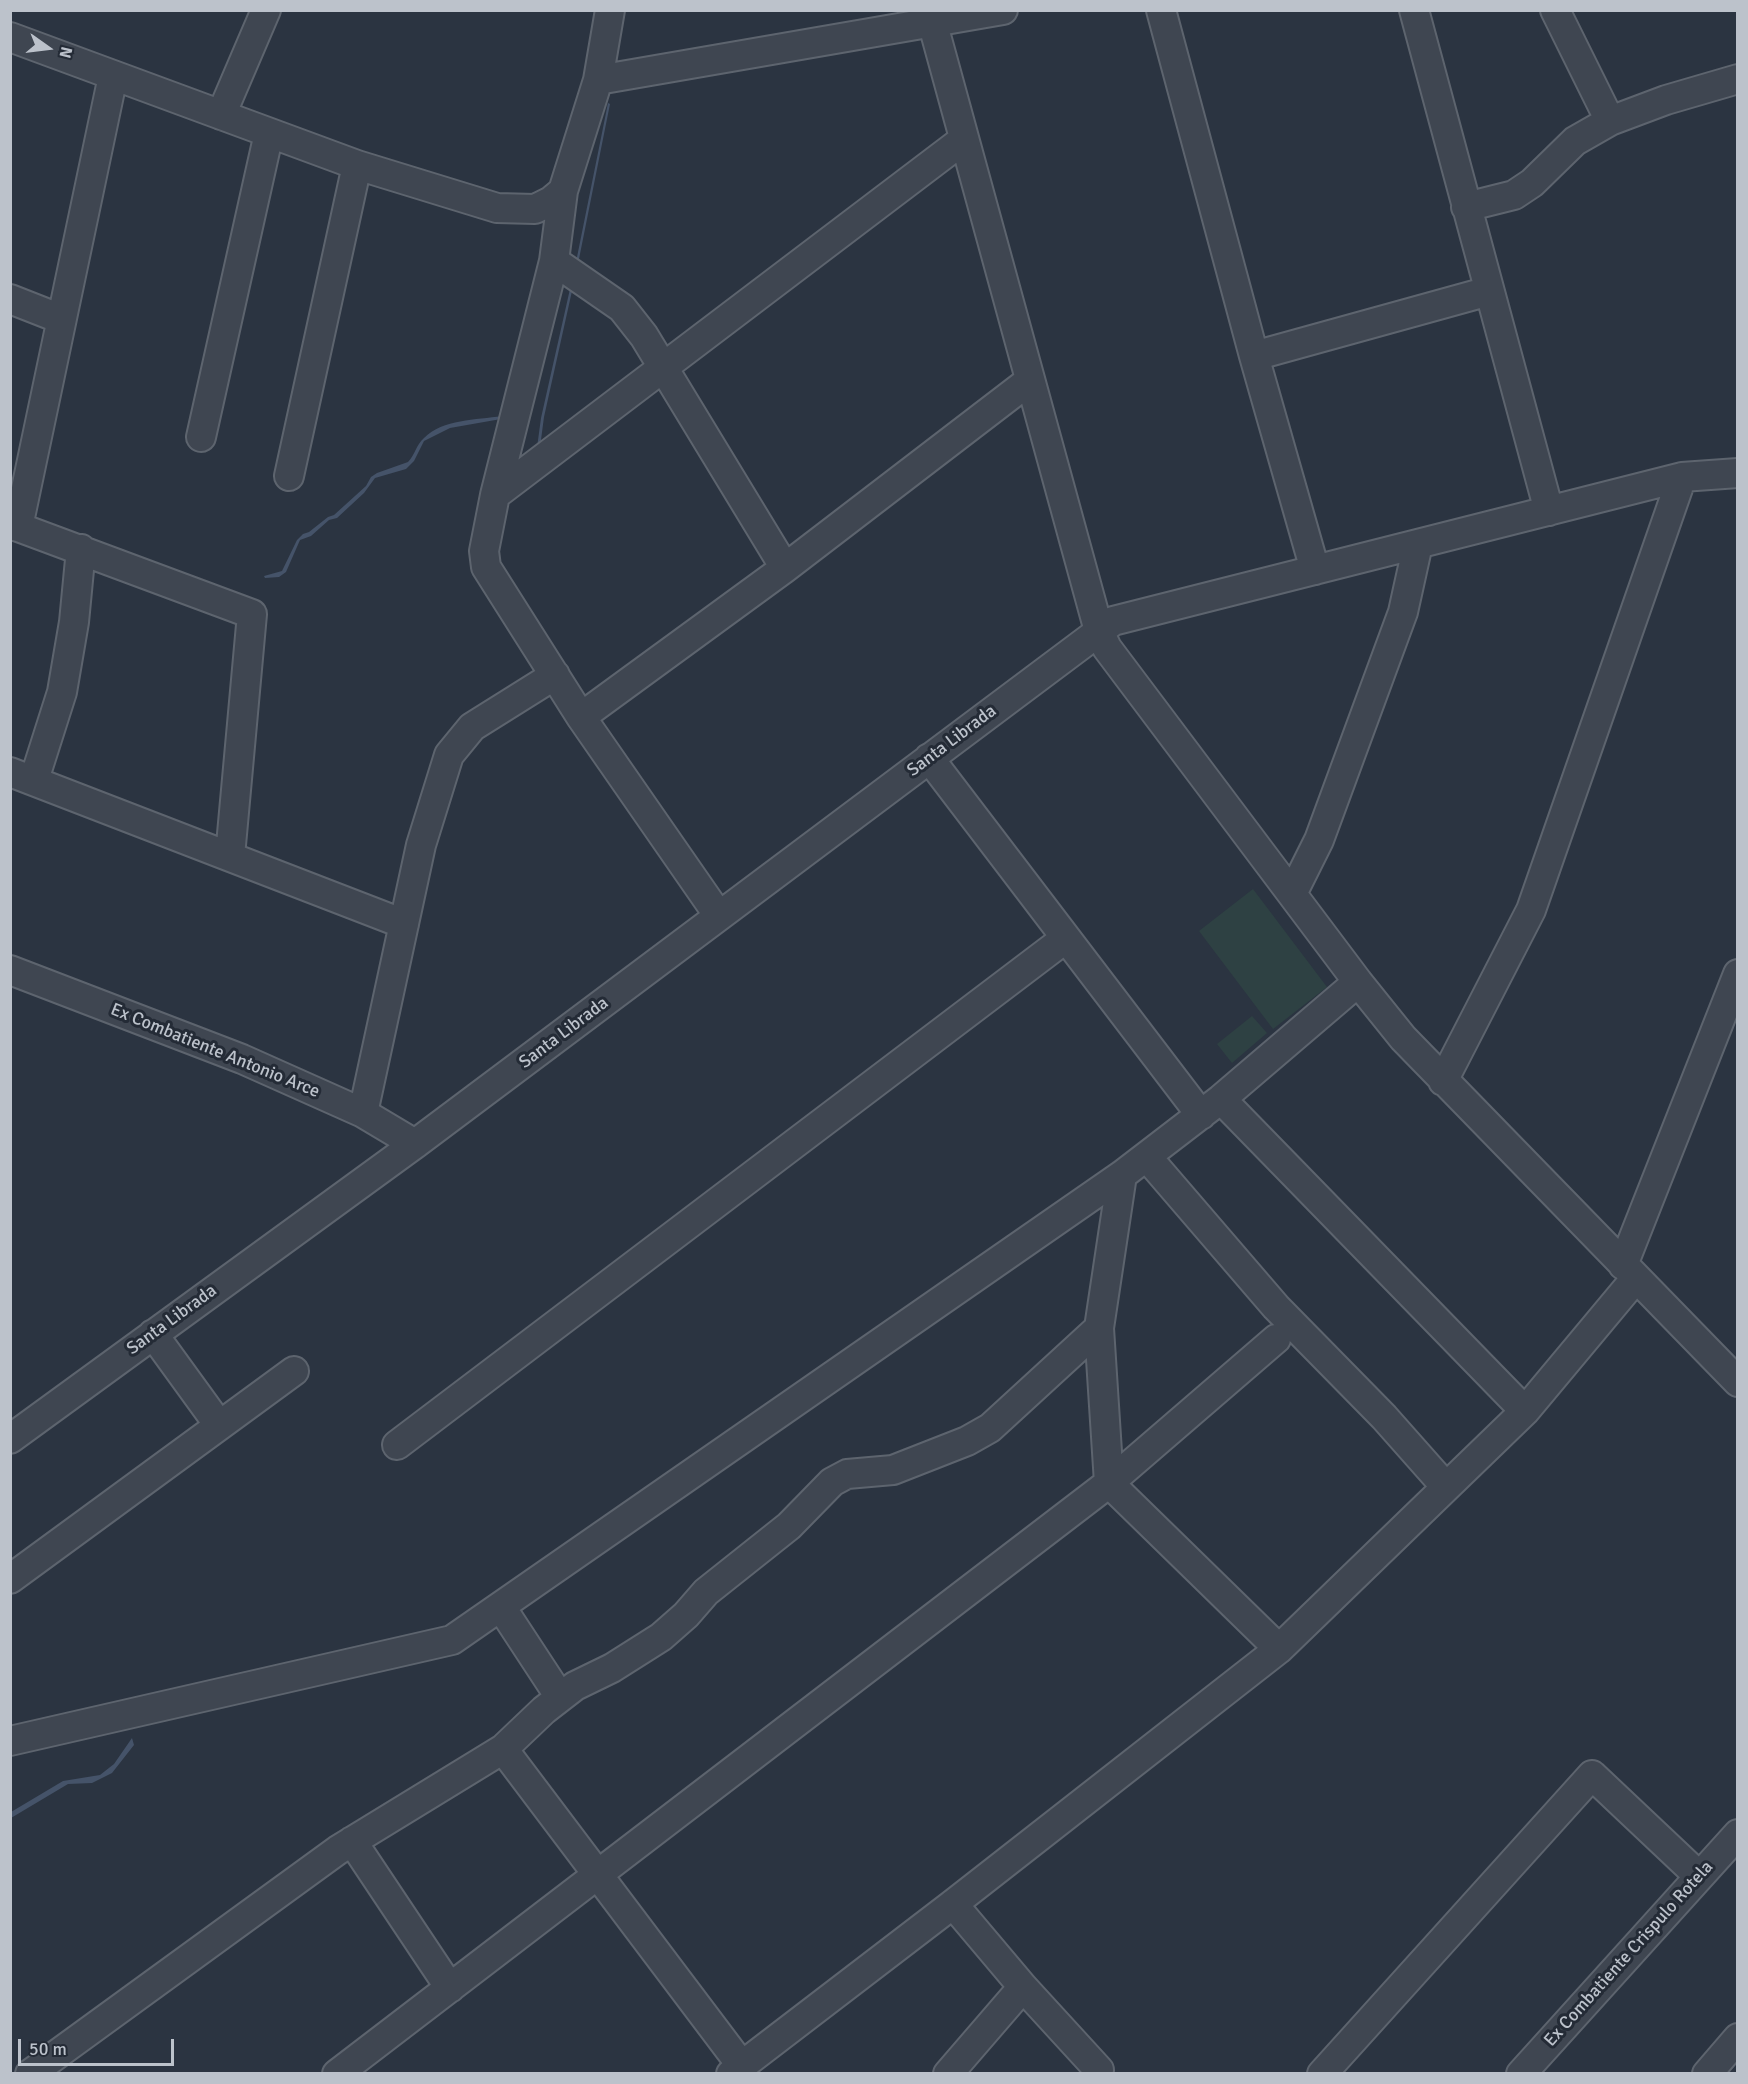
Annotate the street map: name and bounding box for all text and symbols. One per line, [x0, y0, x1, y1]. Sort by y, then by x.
north arrow [18, 18, 78, 78]
text: N [54, 45, 77, 60]
street label: Santa Librada [903, 700, 1001, 782]
street label: Santa Librada [515, 992, 613, 1074]
street label: Ex Combatiente Antonio Arce [107, 999, 323, 1103]
street label: Santa Librada [123, 1280, 221, 1360]
street label: Ex Combatiente Crispulo Rotela [1540, 1857, 1718, 2051]
scale bar [21, 2027, 177, 2065]
text: 50 m [29, 2038, 67, 2060]

